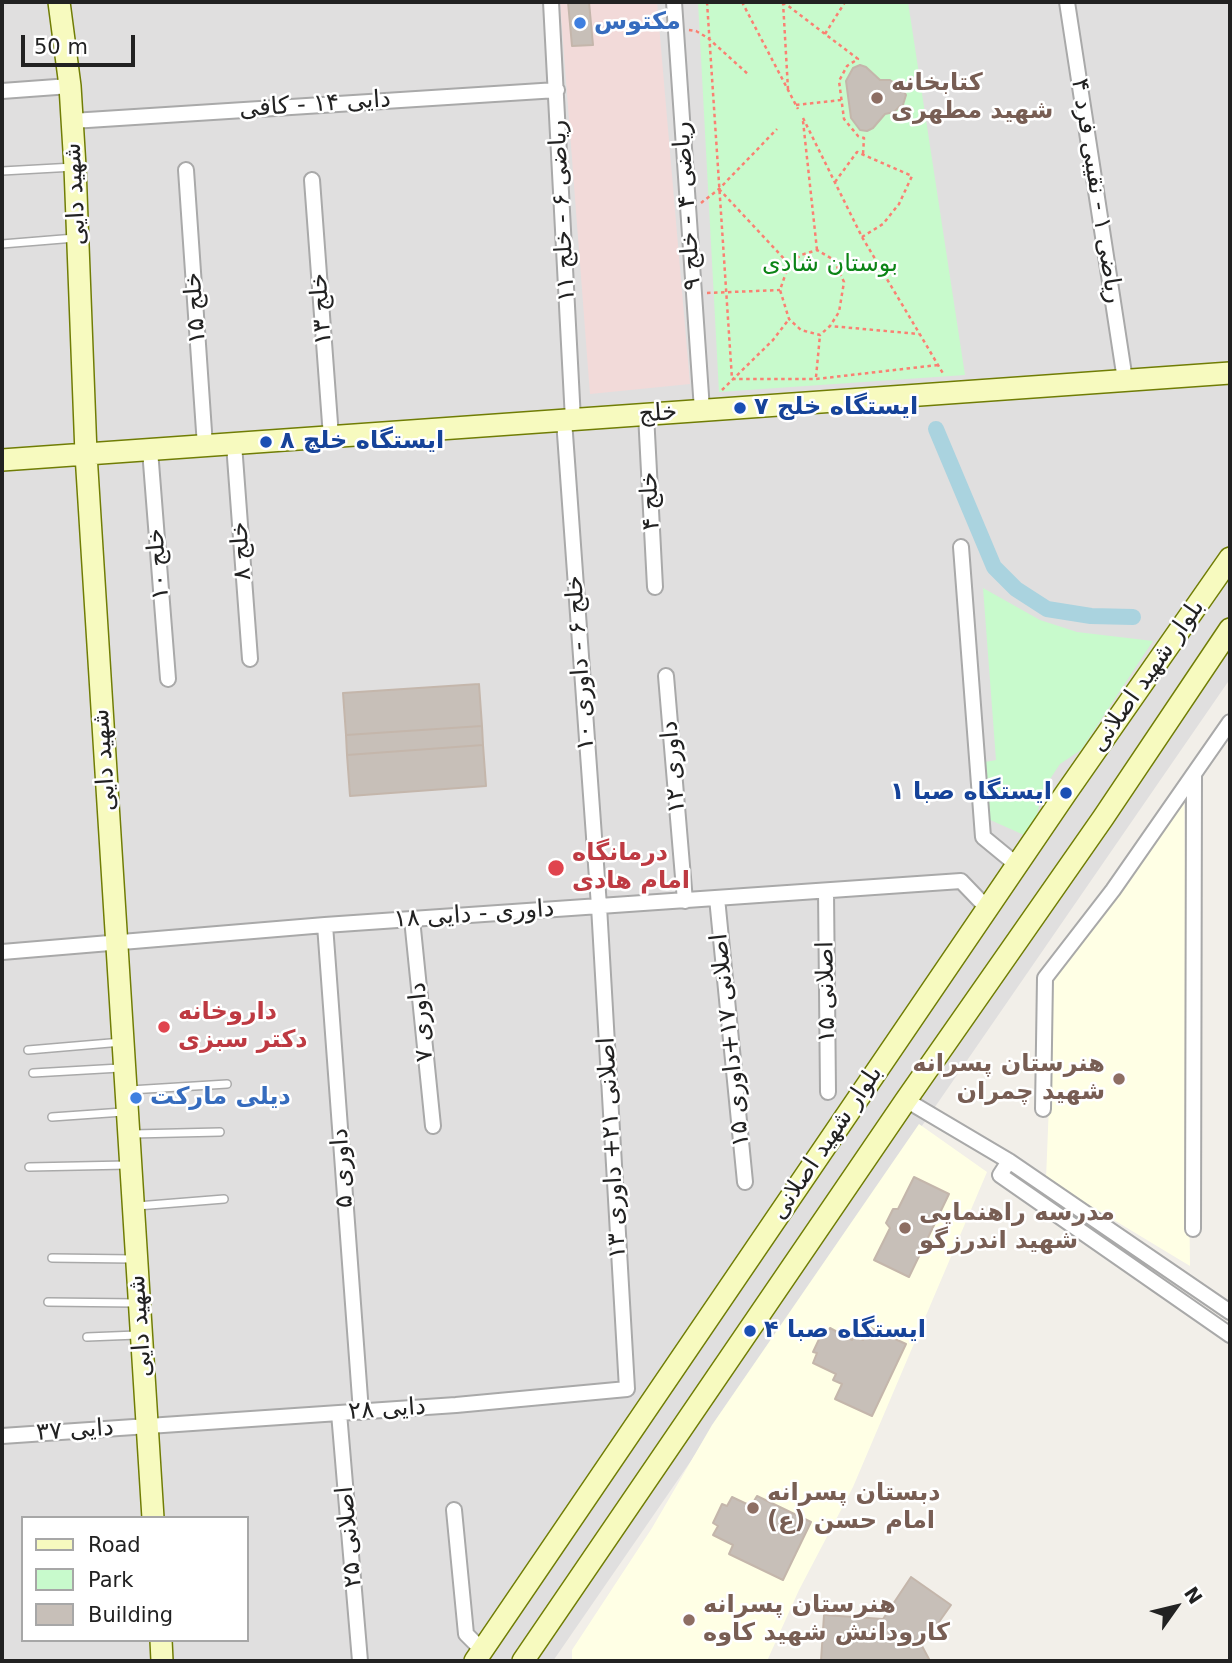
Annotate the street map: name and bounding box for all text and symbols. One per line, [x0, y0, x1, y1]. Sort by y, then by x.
place label: مکتوس [594, 9, 681, 37]
marker: مکتوس [572, 15, 588, 31]
scale bar [24, 21, 138, 65]
text: 50 m [34, 35, 88, 59]
place label: کتابخانه شهید مطهری [891, 70, 1053, 126]
street label: ریاضی ۱ - نقیبی فرد ۴ [1064, 77, 1128, 305]
street label: دایی ۱۴ - کافی [238, 85, 392, 125]
marker: کتابخانه شهید مطهری [869, 90, 885, 106]
street label: ریاضی ۶ - خلج ۱۱ [544, 119, 582, 303]
street label: ریاضی ۴ - خلج ۹ [668, 121, 708, 291]
street label: شهید دایی [59, 142, 93, 246]
park label: بوستان شادی [762, 251, 898, 279]
street label: خلج ۱۵ [179, 271, 213, 345]
street label: خلج ۱۳ [305, 272, 339, 346]
place label: ایستگاه خلج ۷ [754, 394, 918, 422]
street label: خلج [638, 398, 678, 430]
marker: ایستگاه خلج ۷ [732, 400, 748, 416]
place label: ایستگاه خلچ ۸ [280, 428, 444, 456]
marker: ایستگاه خلچ ۸ [258, 434, 274, 450]
street label: خلج ۴ [635, 471, 667, 531]
street label: خلج ۸ [226, 521, 258, 581]
street label: خلج ۱۰ [142, 527, 176, 601]
street label: خلج ۶ - داوری ۱۰ [561, 574, 601, 752]
street label: بلوار شهید اصلانی [1085, 594, 1211, 758]
street label: شهید دایی [87, 708, 123, 812]
street label: داوری ۱۲ [656, 720, 692, 814]
place label: ایستگاه صبا ۱ [890, 779, 1052, 807]
marker: ایستگاه صبا ۱ [1058, 785, 1074, 801]
place label: درمانگاه امام هادی [572, 840, 690, 896]
marker: درمانگاه امام هادی [546, 858, 566, 878]
street label: داوری - دایی ۱۸ [393, 895, 555, 935]
street label: اصلانی ۱۷+داوری ۱۵ [705, 932, 757, 1148]
street label: اصلانی ۱۵ [812, 941, 842, 1043]
street label: داوری ۷ [404, 981, 440, 1063]
place label: داروخانه دکتر سبزی [178, 999, 308, 1055]
marker: داروخانه دکتر سبزی [156, 1019, 172, 1035]
street label: اصلانی ۲۱+ داوری ۱۳ [593, 1036, 633, 1260]
place label: هنرستان پسرانه شهید چمران [912, 1051, 1105, 1107]
street label: بلوار شهید اصلانی [765, 1060, 889, 1226]
marker: هنرستان پسرانه شهید چمران [1111, 1071, 1127, 1087]
place label: دیلی مارکت [150, 1084, 291, 1112]
marker: دیلی مارکت [128, 1090, 144, 1106]
street label: داوری ۵ [326, 1127, 360, 1209]
place label: مدرسه راهنمایی شهید اندرزگو [919, 1200, 1115, 1256]
marker: مدرسه راهنمایی شهید اندرزگو [897, 1220, 913, 1236]
street label: شهید دایی [123, 1274, 159, 1378]
place label: ایستگاه صبا ۴ [764, 1317, 926, 1345]
marker: ایستگاه صبا ۴ [742, 1323, 758, 1339]
street label: دایی ۲۸ [347, 1393, 427, 1427]
street label: دایی ۳۷ [35, 1414, 115, 1448]
place label: دبستان پسرانه امام حسن (ع) [767, 1480, 941, 1536]
street label: اصلانی ۲۵ [331, 1485, 369, 1589]
marker: دبستان پسرانه امام حسن (ع) [745, 1500, 761, 1516]
legend [21, 1516, 248, 1642]
text: Road [88, 1533, 141, 1557]
text: Park [88, 1568, 133, 1592]
north arrow [1141, 1572, 1211, 1642]
text: N [1180, 1583, 1207, 1608]
place label: هنرستان پسرانه کارودانش شهید کاوه [703, 1592, 950, 1648]
text: Building [88, 1603, 173, 1627]
marker: هنرستان پسرانه کارودانش شهید کاوه [681, 1612, 697, 1628]

